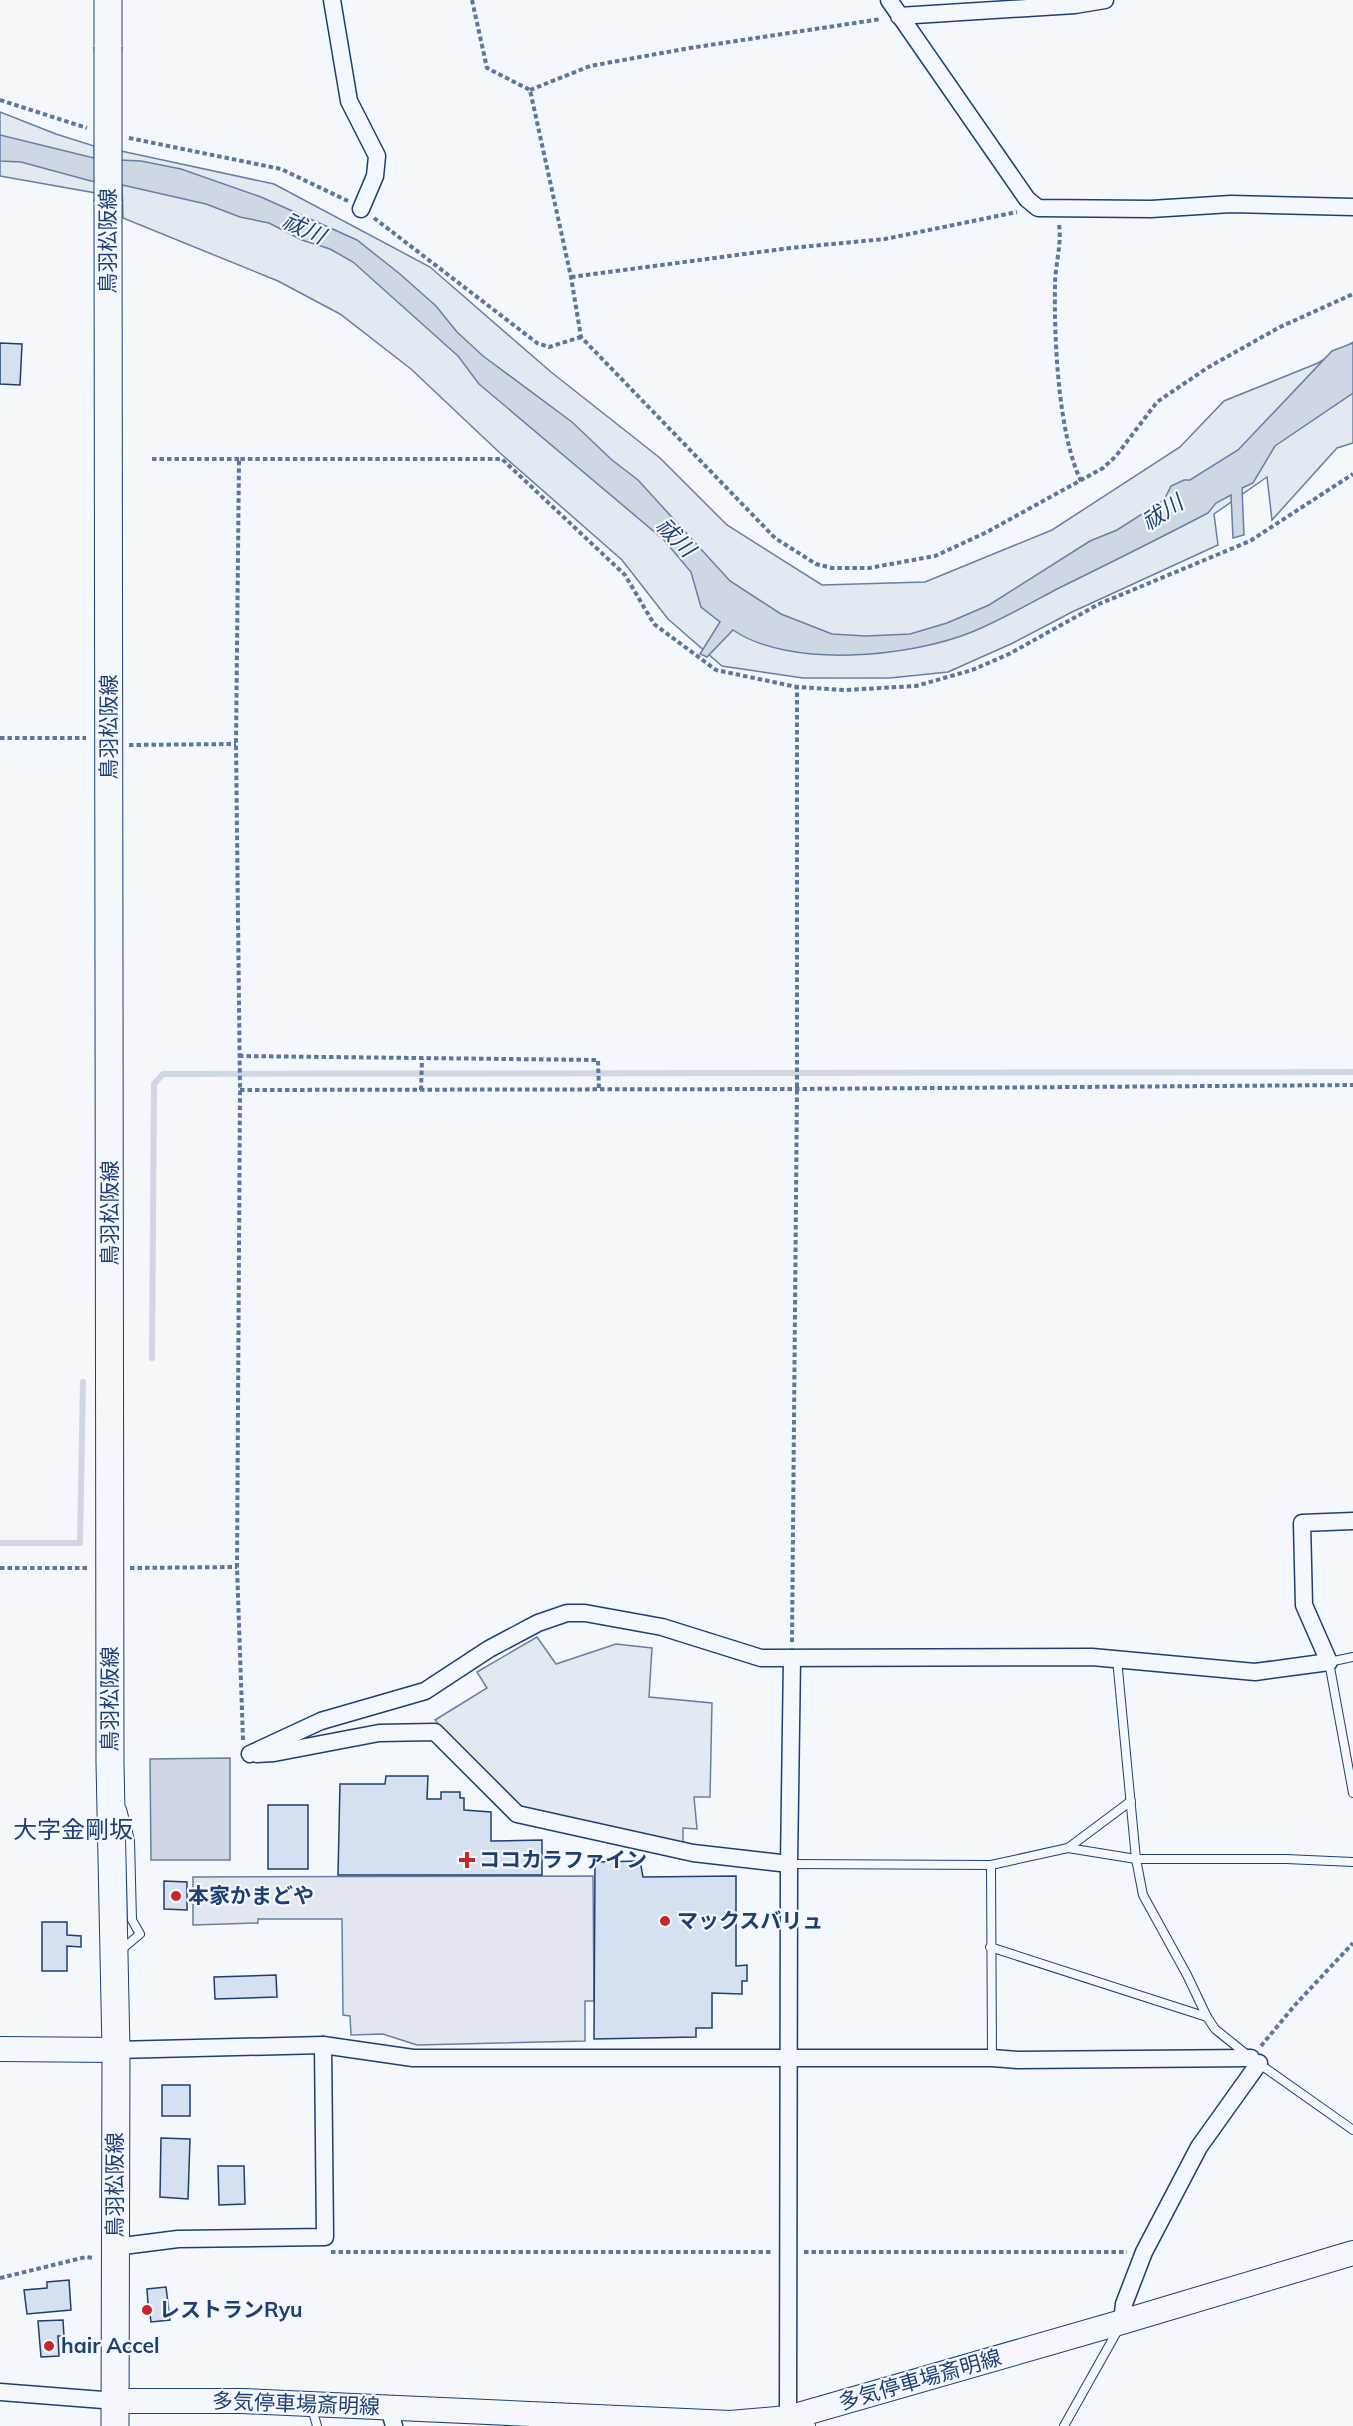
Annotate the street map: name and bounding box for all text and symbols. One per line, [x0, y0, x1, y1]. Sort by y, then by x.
street label: 鳥羽松阪線 [94, 189, 120, 294]
water label: 祓川 [278, 206, 332, 251]
water label: 祓川 [1136, 487, 1190, 536]
water label: 祓川 [651, 512, 703, 564]
street label: 鳥羽松阪線 [95, 675, 121, 780]
street label: 鳥羽松阪線 [96, 1161, 122, 1266]
street label: 鳥羽松阪線 [96, 1647, 122, 1752]
district label: 大字金剛坂 [13, 1814, 133, 1844]
place label: ココカラファイン [479, 1846, 647, 1872]
marker: ココカラファイン [460, 1853, 474, 1867]
place label: 本家かまどや [188, 1882, 314, 1908]
marker: 本家かまどや [169, 1889, 183, 1903]
place label: マックスバリュ [677, 1907, 823, 1933]
marker: マックスバリュ [658, 1914, 672, 1928]
street label: 鳥羽松阪線 [101, 2133, 127, 2238]
place label: レストランRyu [159, 2296, 303, 2322]
marker: レストランRyu [140, 2303, 154, 2317]
place label: hair Accel [61, 2332, 160, 2358]
marker: hair Accel [42, 2339, 56, 2353]
street label: 多気停車場斎明線 [835, 2343, 1004, 2415]
street label: 多気停車場斎明線 [212, 2387, 380, 2419]

